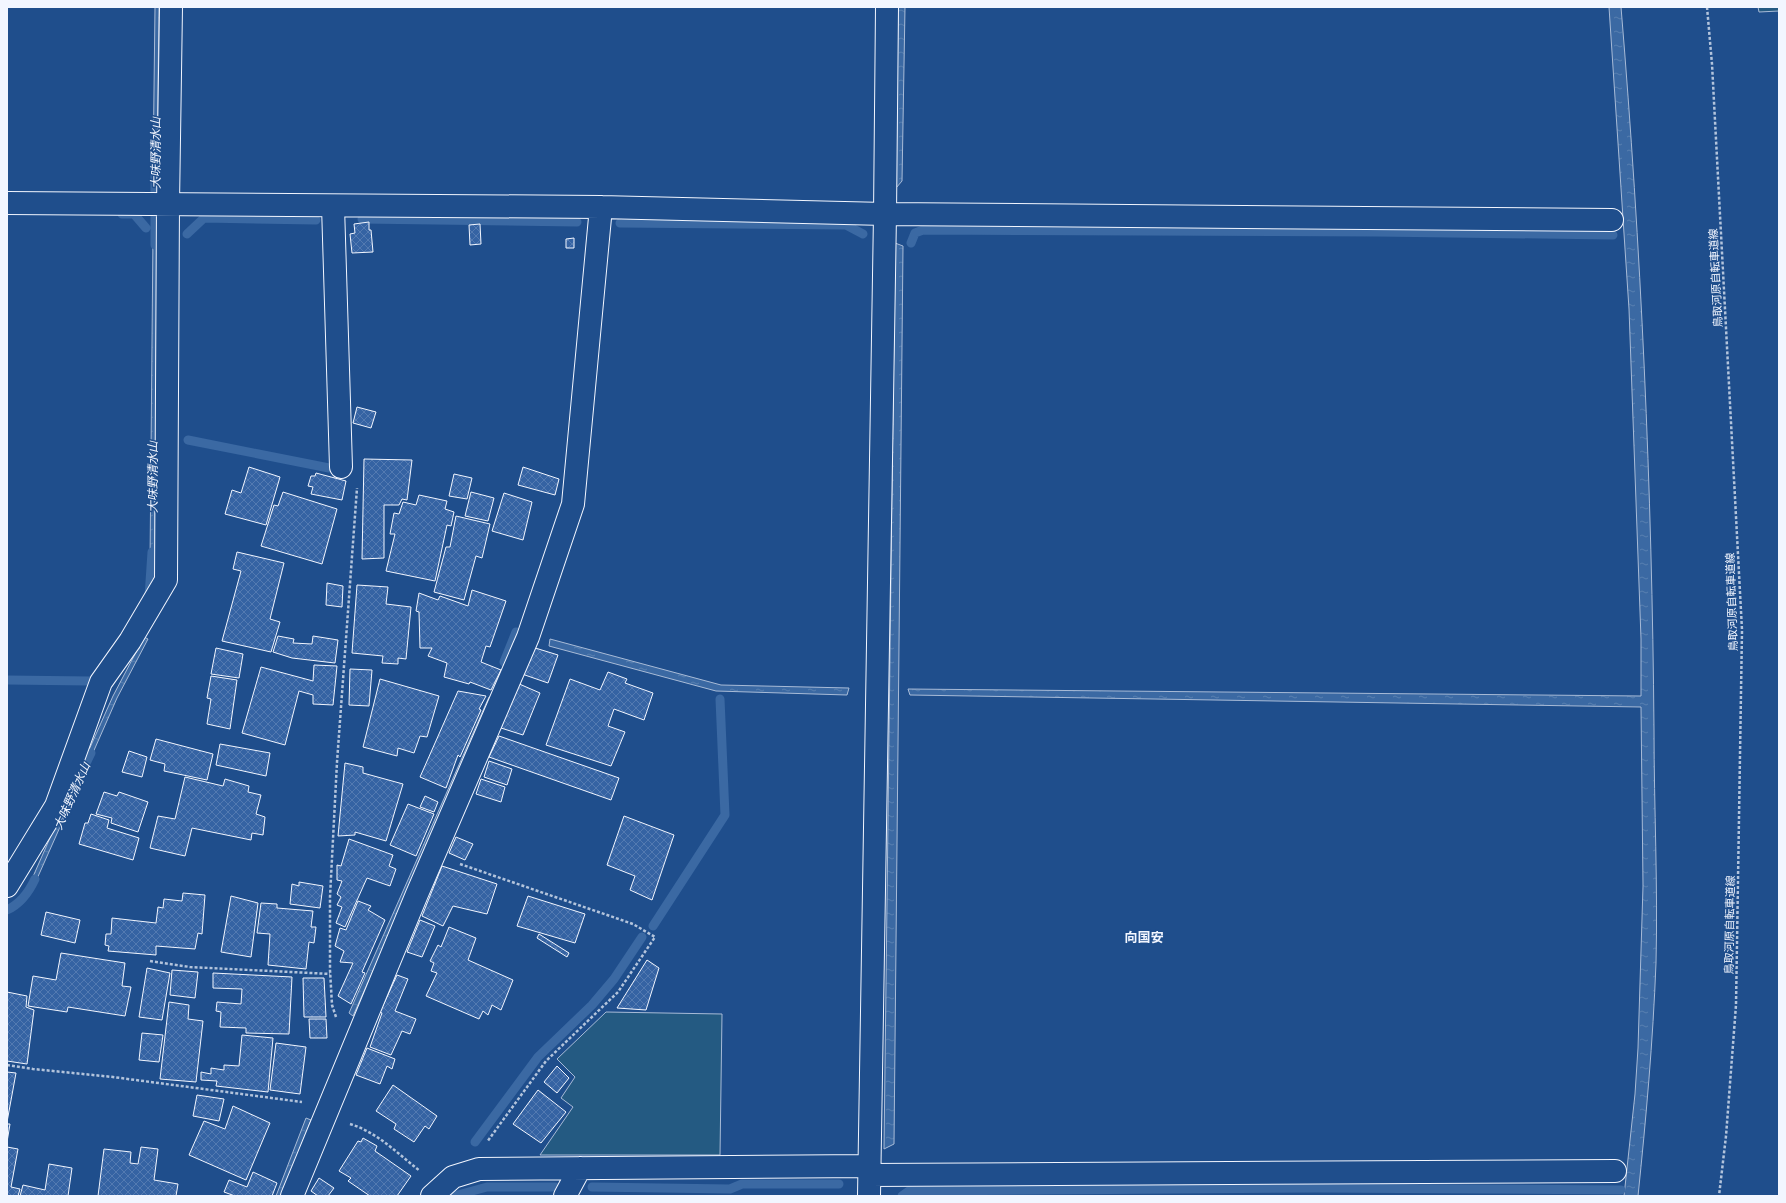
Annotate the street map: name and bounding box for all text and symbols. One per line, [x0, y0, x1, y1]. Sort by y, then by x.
water label: 大味野清水山 [149, 116, 163, 189]
street label: 鳥取河原自転車道線 [1707, 228, 1725, 328]
water label: 大味野清水山 [146, 440, 160, 513]
street label: 鳥取河原自転車道線 [1724, 552, 1740, 652]
water label: 大味野清水山 [51, 759, 93, 832]
street label: 鳥取河原自転車道線 [1723, 875, 1737, 975]
district label: 向国安 [1124, 930, 1164, 945]

